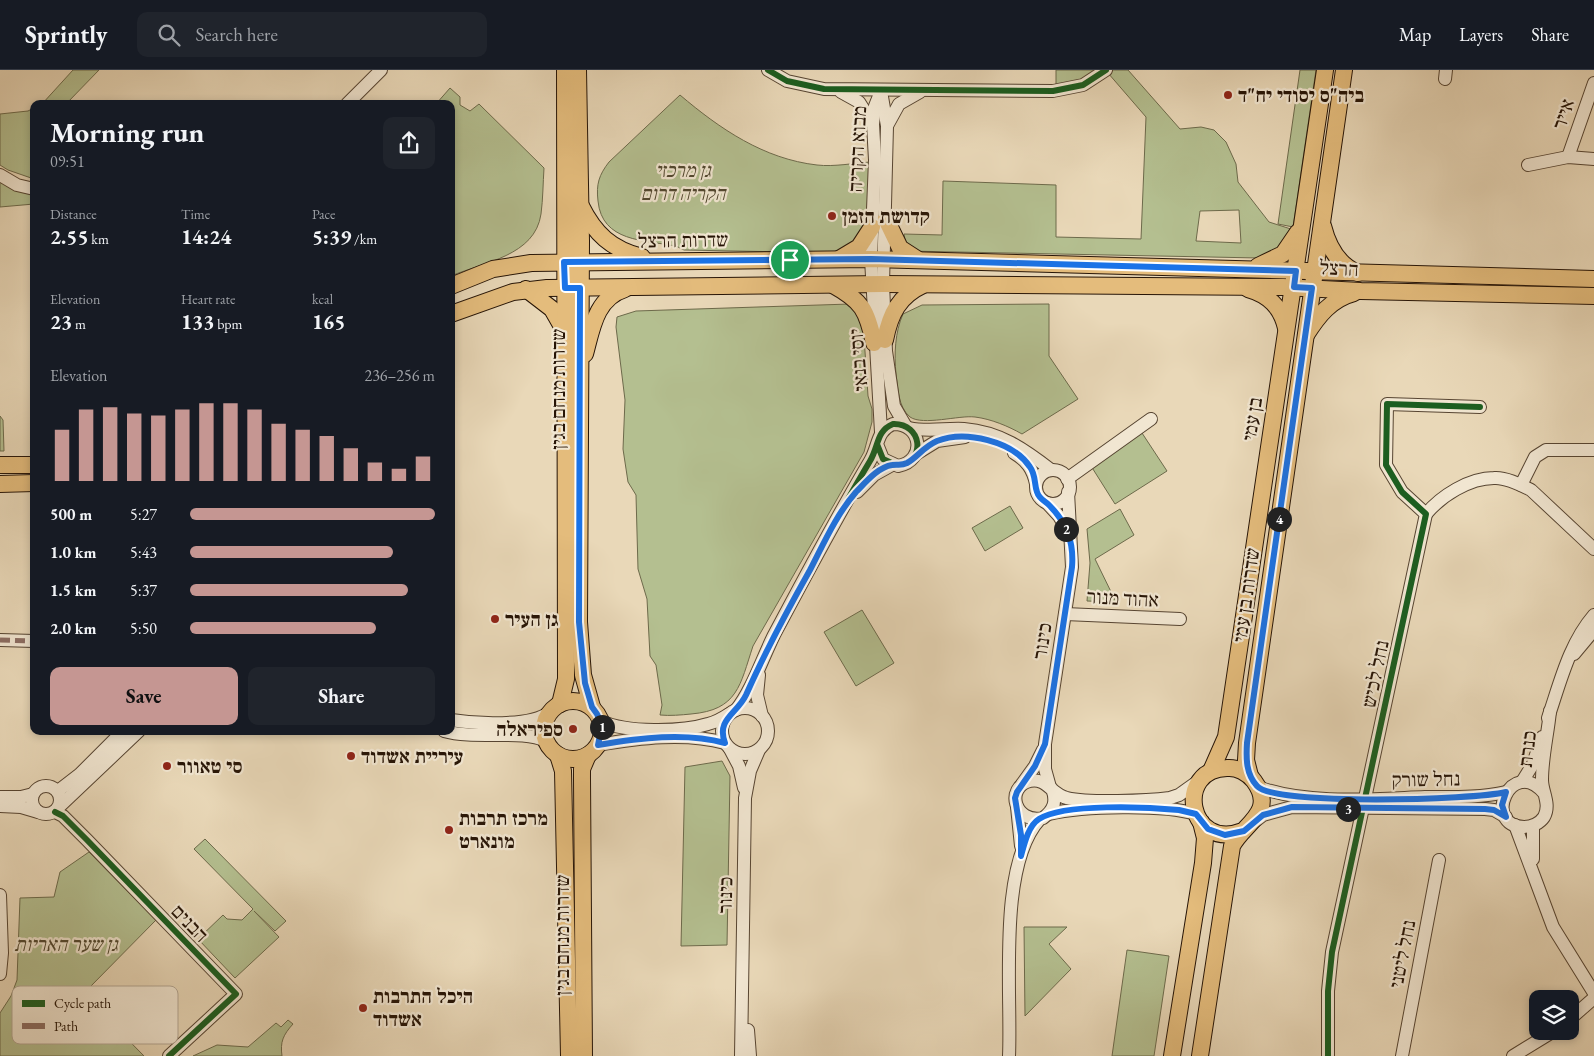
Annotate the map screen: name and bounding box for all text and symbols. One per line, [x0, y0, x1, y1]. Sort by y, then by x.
search box [137, 12, 487, 57]
text: Sprintly [25, 19, 107, 50]
icon: search [155, 21, 183, 49]
text: Search here [195, 22, 278, 47]
text: Map [1399, 23, 1431, 46]
text: Layers [1459, 23, 1503, 46]
text: Share [1531, 23, 1569, 46]
place label: ביה"ס יסודי יח"ד [1238, 82, 1364, 108]
marker: ביה"ס יסודי יח"ד [1222, 89, 1234, 101]
street label: אייר [1546, 95, 1580, 133]
street label: מבוא הקריה [842, 105, 872, 193]
text: Morning run [50, 114, 204, 150]
button: share [383, 117, 435, 169]
text: 09:51 [50, 151, 85, 172]
park label: גן מרכזי הקריה דרום [641, 157, 728, 206]
place label: קדושת הזמן [842, 203, 930, 229]
text: Distance [50, 205, 97, 223]
text: Time [181, 205, 210, 223]
text: Pace [312, 205, 336, 223]
marker: קדושת הזמן [826, 210, 838, 222]
text: 2.55 [50, 223, 89, 250]
text: 14:24 [181, 223, 231, 250]
text: 5:39 [312, 223, 351, 250]
street label: שדרות הרצל [637, 226, 729, 254]
text: km [89, 230, 109, 248]
text: /km [351, 230, 377, 248]
pin [769, 239, 811, 281]
icon: arrive [776, 246, 804, 274]
street label: הרצל [1319, 254, 1359, 282]
text: Elevation [50, 290, 100, 308]
text: Heart rate [181, 290, 235, 308]
text: kcal [312, 290, 333, 308]
text: 23 [50, 308, 72, 335]
text: 133 [181, 308, 214, 335]
text: 165 [312, 308, 345, 335]
text: m [72, 315, 86, 333]
text: bpm [214, 315, 243, 333]
street label: יוסי בנאי [842, 328, 874, 392]
street label: שדרות מנחם בגין [545, 329, 571, 449]
text: Elevation [50, 365, 108, 386]
text: 236–256 m [364, 365, 435, 386]
street label: בן עמי [1236, 395, 1268, 443]
text: 500 m [50, 504, 92, 525]
text: 5:27 [130, 504, 157, 525]
pin: 4 [1266, 506, 1292, 532]
text: 4 [1276, 510, 1283, 528]
pin: 2 [1054, 516, 1078, 542]
text: 2 [1063, 520, 1070, 538]
text: 1.0 km [50, 542, 96, 563]
text: 5:43 [130, 542, 157, 563]
street label: שדרות בן עמי [1226, 546, 1266, 644]
text: 1.5 km [50, 580, 96, 601]
text: 5:37 [130, 580, 157, 601]
street label: אהוד מנור [1086, 583, 1160, 613]
place label: גן העיר [505, 606, 559, 632]
marker: גן העיר [489, 613, 501, 625]
text: 2.0 km [50, 618, 96, 639]
text: 5:50 [130, 618, 157, 639]
street label: כינור [1026, 621, 1058, 661]
street label: נחל לכיש [1355, 638, 1395, 710]
button: Save [50, 667, 238, 725]
button: Share [248, 667, 435, 725]
pin: 1 [590, 714, 614, 740]
place label: ספיראלה [496, 716, 563, 742]
text: 1 [599, 718, 606, 736]
marker: ספיראלה [567, 723, 579, 735]
street label: כנרת [1512, 729, 1542, 769]
place label: עיריית אשדוד [361, 743, 464, 769]
marker: עיריית אשדוד [345, 750, 357, 762]
place label: סי טאוור [177, 753, 242, 779]
marker: סי טאוור [161, 760, 173, 772]
street label: נחל שורק [1391, 765, 1461, 793]
pin: 3 [1336, 796, 1360, 822]
text: 3 [1345, 800, 1352, 818]
place label: מרכז תרבות מונארט [459, 805, 548, 854]
marker: מרכז תרבות מונארט [443, 824, 455, 836]
street label: שדרות מנחם בגין [549, 875, 575, 995]
street label: כינור [712, 876, 738, 914]
street label: הבנים [166, 898, 214, 948]
street label: נחל ליטני [1383, 918, 1421, 990]
park label: גן שער האריות [14, 931, 119, 957]
place label: היכל התרבות אשדוד [373, 983, 473, 1032]
legend [12, 986, 178, 1044]
map controls [1529, 990, 1579, 1040]
button: layers [1529, 990, 1579, 1040]
text: Cycle path [54, 994, 111, 1012]
marker: היכל התרבות אשדוד [357, 1002, 369, 1014]
text: Path [54, 1017, 78, 1035]

